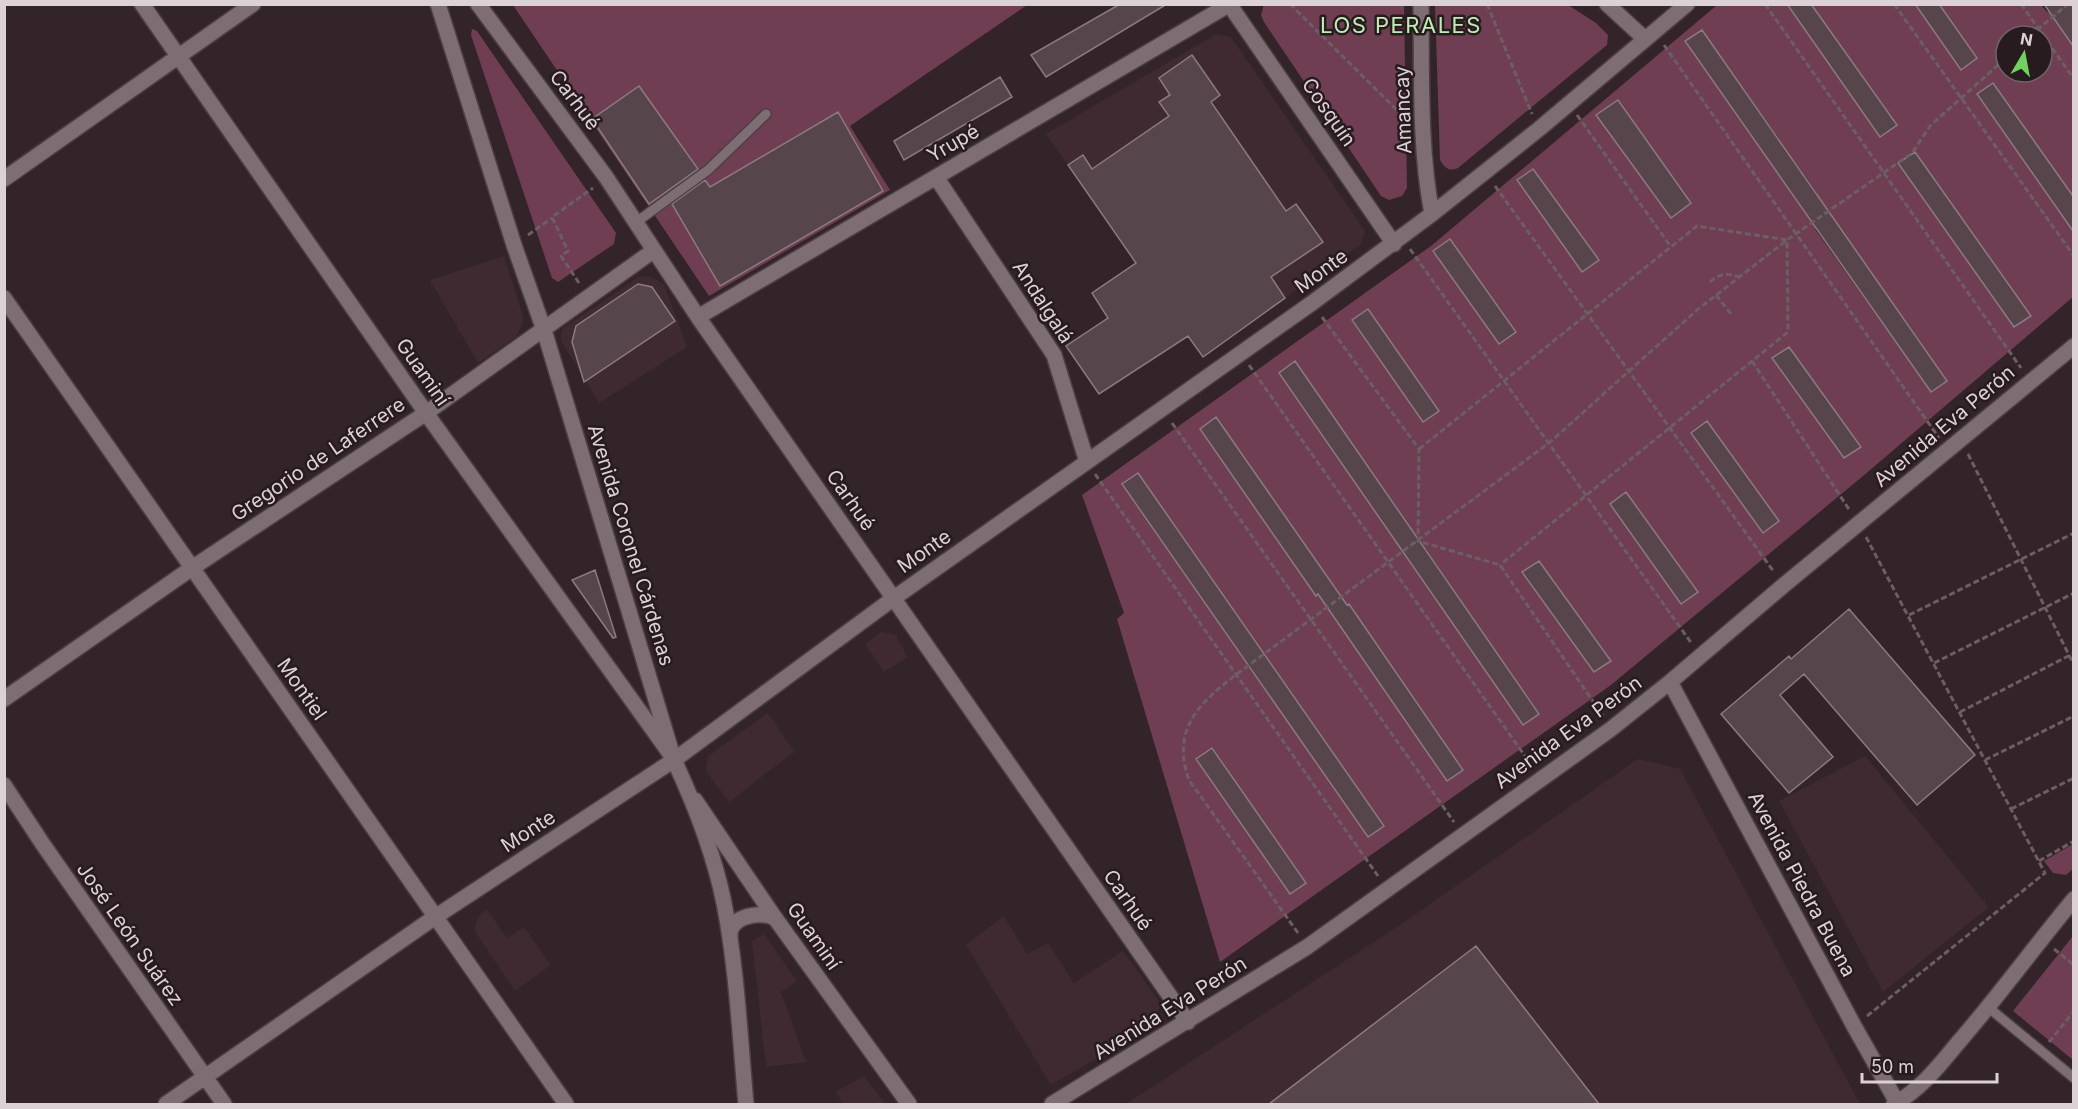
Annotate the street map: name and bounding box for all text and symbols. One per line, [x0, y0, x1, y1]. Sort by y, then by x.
district label: LOS PERALES [1320, 12, 1482, 38]
north arrow [1994, 24, 2054, 84]
text: N [2019, 28, 2034, 50]
street label: Carhué [545, 65, 605, 135]
street label: Amancay [1389, 66, 1417, 154]
street label: Cosquín [1297, 73, 1361, 151]
street label: Yrupé [923, 119, 983, 167]
street label: Monte [1290, 244, 1352, 298]
street label: Andalgalá [1007, 256, 1079, 348]
street label: Guaminí [391, 334, 455, 411]
street label: Avenida Eva Perón [1869, 360, 2019, 492]
street label: Gregorio de Laferrere [227, 392, 409, 526]
street label: Avenida Coronel Cárdenas [583, 421, 679, 669]
street label: Carhué [821, 465, 881, 535]
street label: Monte [893, 524, 955, 578]
street label: Montiel [272, 654, 332, 724]
street label: Avenida Eva Perón [1490, 671, 1646, 793]
street label: Avenida Piedra Buena [1743, 787, 1861, 981]
street label: Monte [496, 805, 560, 857]
street label: José León Suárez [72, 858, 188, 1010]
street label: Carhué [1098, 865, 1158, 935]
street label: Guaminí [782, 898, 846, 975]
street label: Avenida Eva Perón [1089, 951, 1251, 1065]
scale bar [1862, 1046, 1997, 1084]
text: 50 m [1871, 1056, 1914, 1077]

